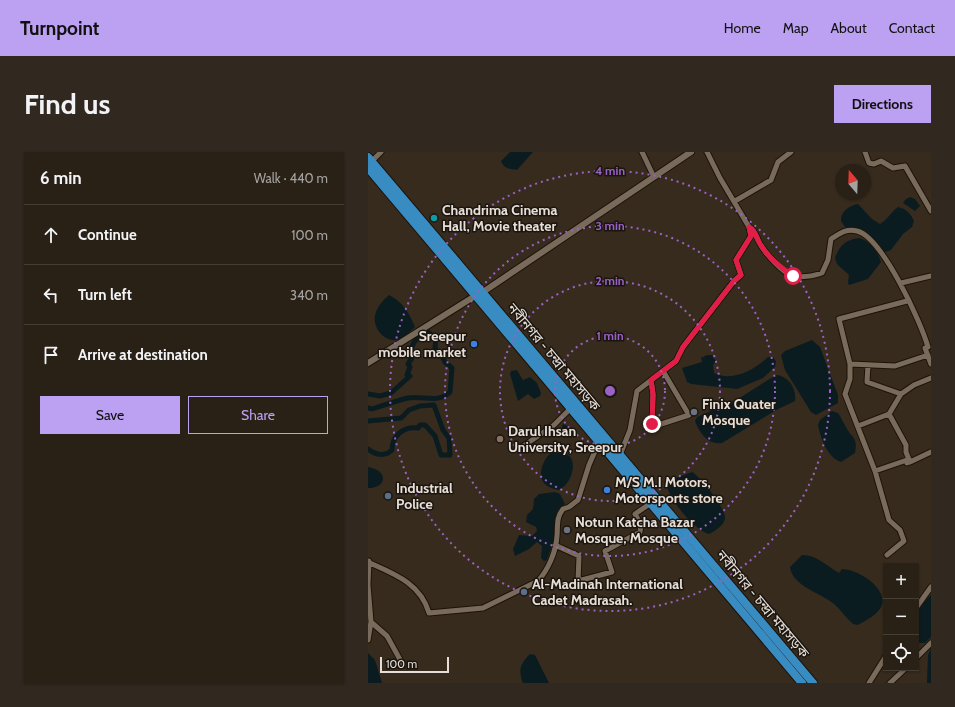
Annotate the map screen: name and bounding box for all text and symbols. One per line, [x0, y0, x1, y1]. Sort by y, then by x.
text: Turnpoint [20, 17, 99, 40]
text: Home [724, 19, 761, 37]
text: Map [783, 19, 808, 37]
text: About [830, 19, 867, 37]
text: Contact [889, 19, 935, 37]
button: Directions [834, 85, 931, 123]
text: Find us [24, 87, 110, 121]
text: 4 min [595, 163, 625, 178]
north arrow [835, 164, 871, 200]
text: 6 min [40, 168, 82, 188]
text: Walk · 440 m [254, 170, 328, 186]
place label: Chandrima Cinema Hall, Movie theater [442, 201, 557, 235]
marker: Chandrima Cinema Hall, Movie theater [429, 213, 439, 223]
text: 3 min [595, 218, 625, 233]
icon: ahead [40, 224, 62, 246]
text: Continue [78, 226, 137, 244]
text: 100 m [291, 227, 328, 243]
route start [784, 267, 802, 285]
text: 2 min [596, 273, 624, 288]
icon: left [40, 284, 62, 306]
text: Turn left [78, 286, 132, 304]
text: 340 m [290, 287, 328, 303]
street label: নবীনগর - চন্দ্রা মহাসড়ক [503, 299, 605, 415]
place label: Sreepur mobile market [378, 327, 466, 361]
text: 1 min [596, 328, 624, 343]
marker: Sreepur mobile market [469, 339, 479, 349]
icon: arrive [40, 344, 62, 366]
text: Arrive at destination [78, 346, 208, 364]
centre of rings [603, 384, 617, 398]
place label: Finix Quater Mosque [702, 395, 776, 429]
button: Save [40, 396, 180, 434]
button: Share [188, 396, 328, 434]
marker: Finix Quater Mosque [689, 407, 699, 417]
route end [643, 415, 661, 433]
place label: Darul Ihsan University, Sreepur [508, 422, 623, 456]
marker: Darul Ihsan University, Sreepur [495, 434, 505, 444]
place label: M/S M.I Motors, Motorsports store [615, 473, 723, 507]
place label: Industrial Police [396, 479, 453, 513]
marker: M/S M.I Motors, Motorsports store [602, 485, 612, 495]
marker: Industrial Police [383, 491, 393, 501]
place label: Notun Katcha Bazar Mosque, Mosque [575, 513, 695, 547]
marker: Notun Katcha Bazar Mosque, Mosque [562, 525, 572, 535]
street label: নবীনগর - চন্দ্রা মহাসড়ক [712, 546, 814, 662]
map controls [883, 563, 919, 671]
button: + [883, 563, 919, 599]
place label: Al-Madinah International Cadet Madrasah. [532, 575, 683, 609]
marker: Al-Madinah International Cadet Madrasah. [519, 587, 529, 597]
button: − [883, 599, 919, 635]
button: locate [883, 635, 919, 671]
scale bar [380, 655, 449, 674]
text: 100 m [386, 657, 417, 671]

